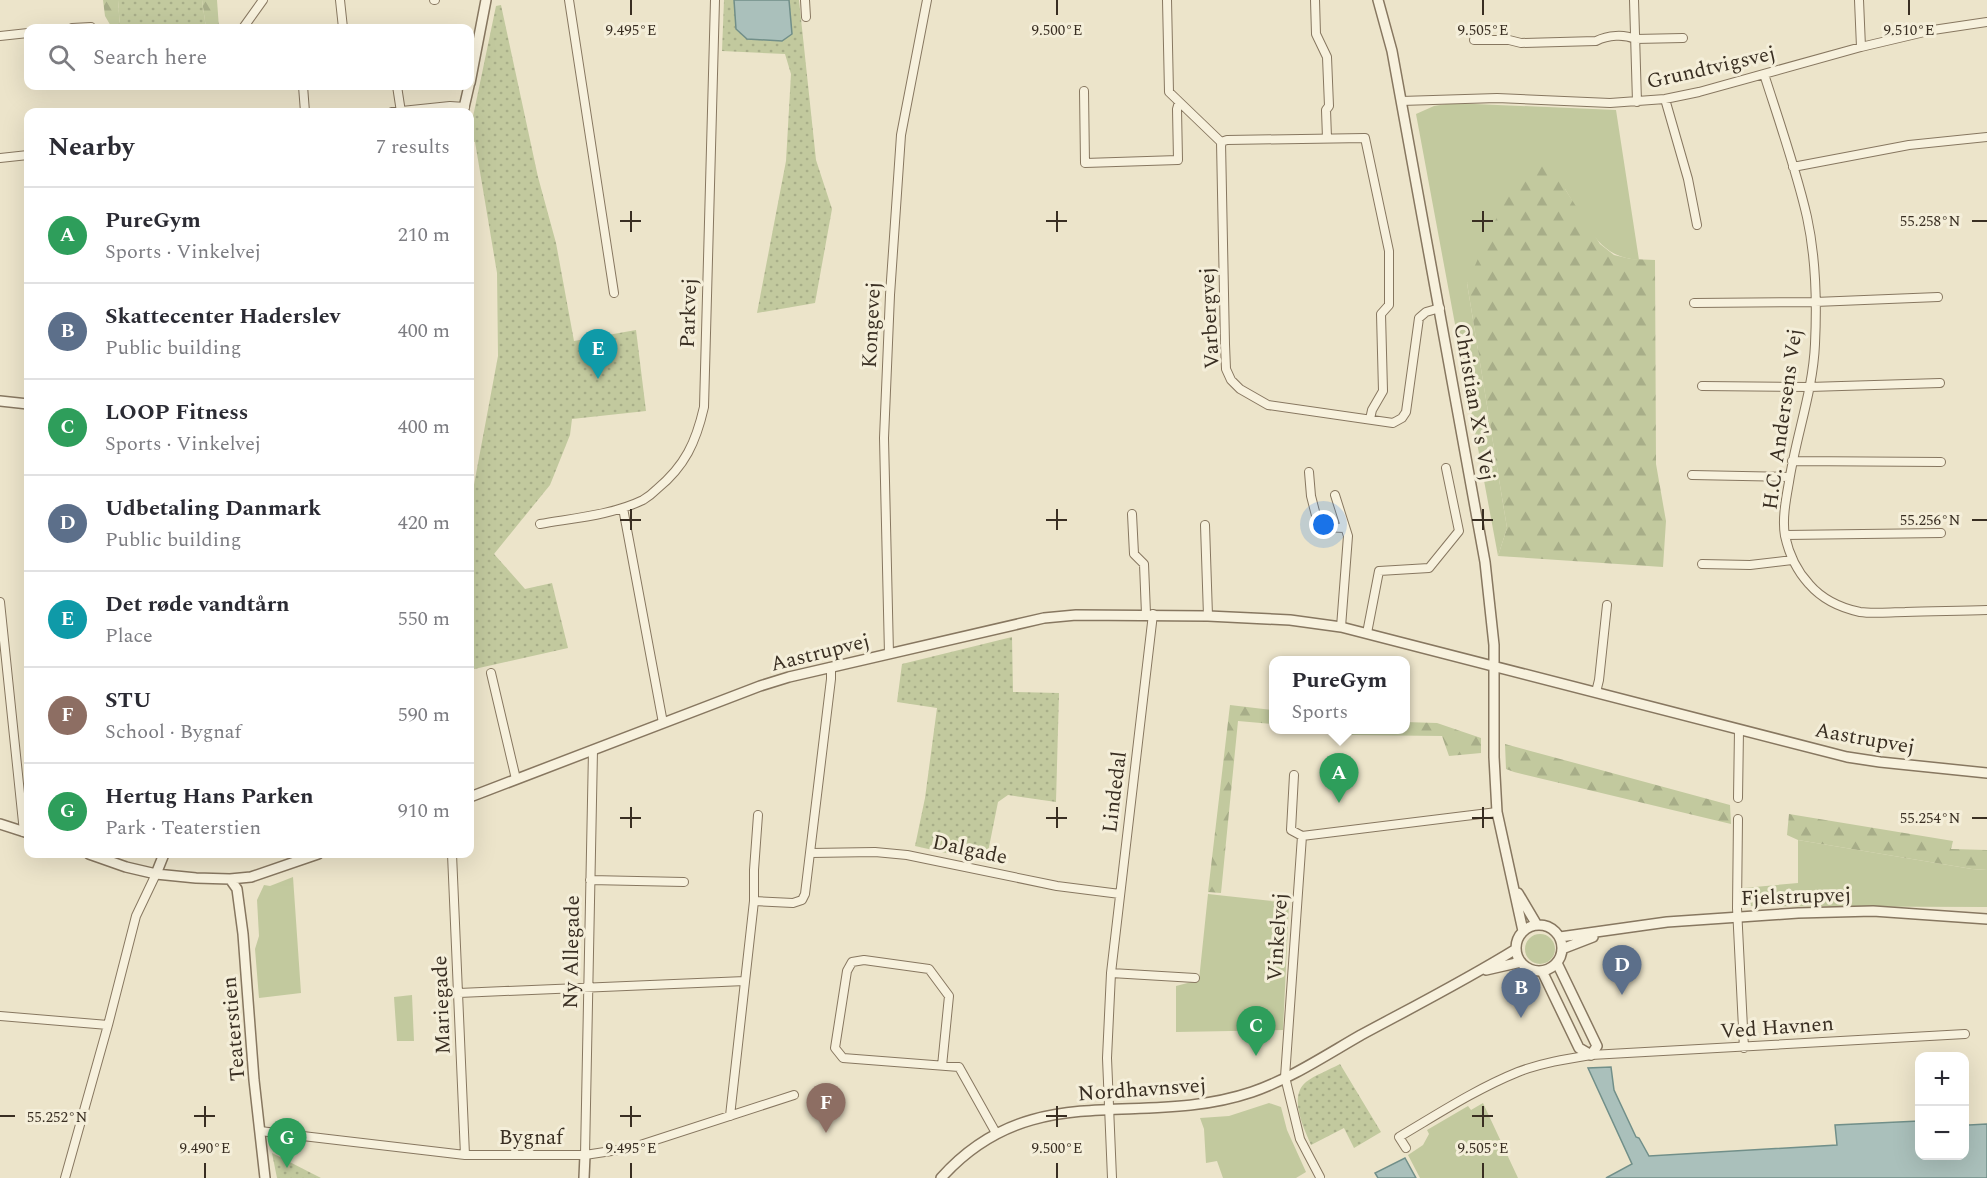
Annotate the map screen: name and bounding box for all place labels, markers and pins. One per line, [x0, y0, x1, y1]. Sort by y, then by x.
pin: E [578, 330, 618, 379]
pin: A [1320, 754, 1358, 803]
pin: D [1602, 946, 1642, 995]
pin: B [1502, 968, 1540, 1018]
pin: C [1236, 1006, 1276, 1056]
pin: F [806, 1084, 846, 1133]
pin: G [268, 1118, 306, 1168]

